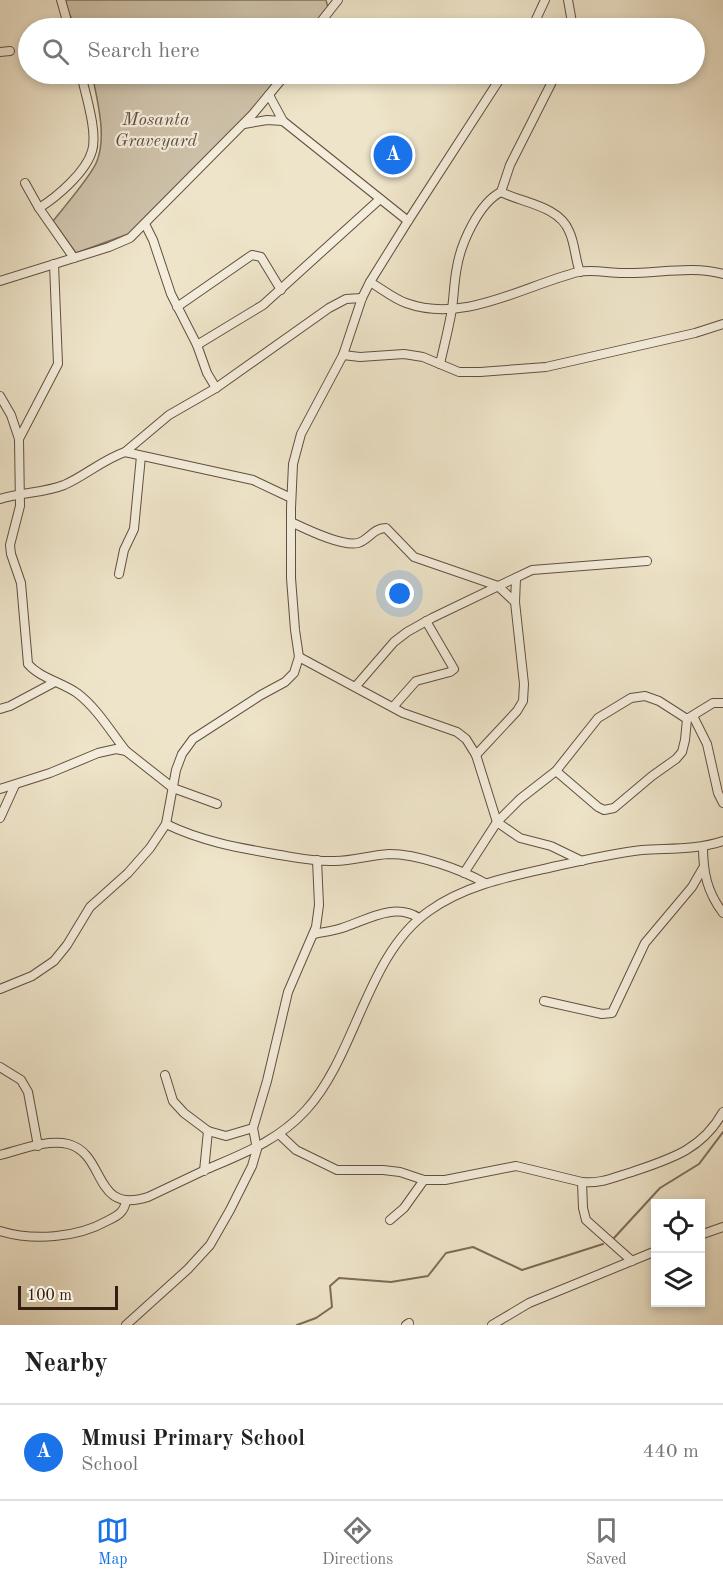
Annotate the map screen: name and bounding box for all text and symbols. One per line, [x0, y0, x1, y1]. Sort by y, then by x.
search box [18, 18, 705, 84]
icon: search [39, 35, 72, 68]
text: Search here [87, 40, 200, 62]
park label: Mosanta Graveyard [115, 111, 198, 150]
pin: A [374, 132, 412, 178]
your location [385, 579, 414, 608]
map controls [651, 1199, 705, 1307]
button: locate [651, 1199, 705, 1253]
button: layers [651, 1253, 705, 1307]
scale bar [18, 1283, 118, 1310]
text: 100 m [27, 1288, 72, 1304]
text: Nearby [24, 1351, 108, 1377]
text: Mmusi Primary School [81, 1428, 305, 1450]
text: A [36, 1442, 51, 1462]
text: 440 m [643, 1442, 699, 1462]
text: School [81, 1455, 138, 1475]
tab: Map [96, 1514, 129, 1570]
tab: Directions [322, 1514, 393, 1570]
tab: Saved [586, 1514, 627, 1570]

